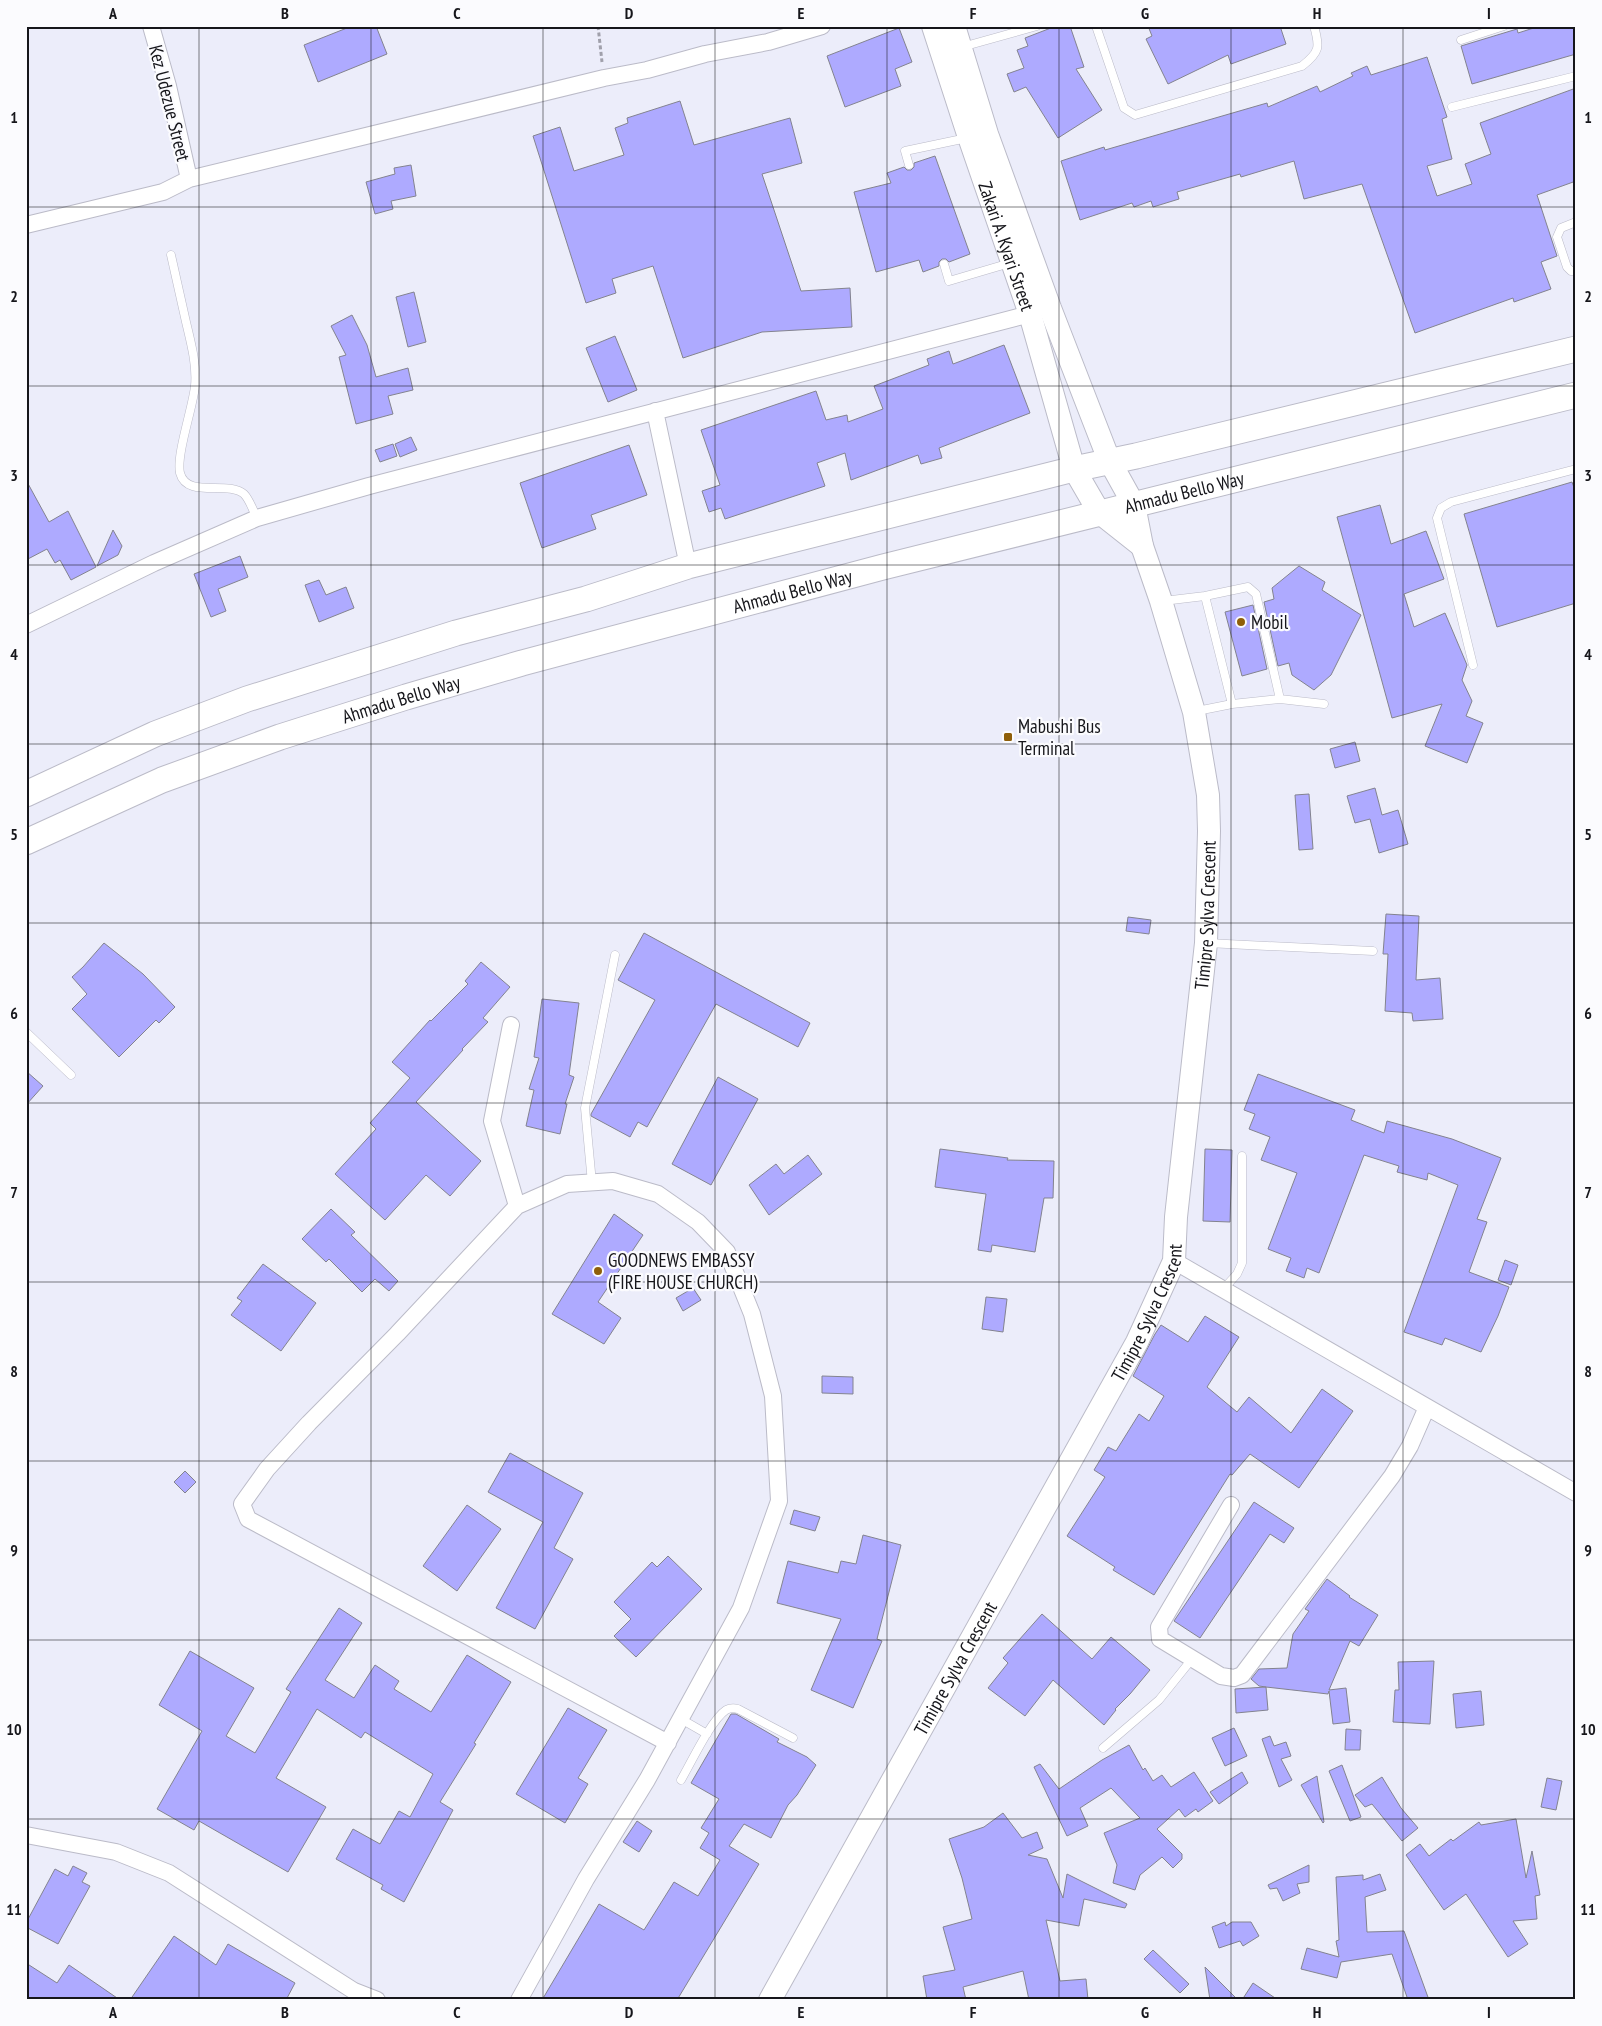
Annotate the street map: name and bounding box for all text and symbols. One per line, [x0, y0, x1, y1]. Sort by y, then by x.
text: A [108, 3, 118, 23]
text: B [281, 3, 289, 23]
text: C [453, 3, 461, 23]
text: D [625, 3, 634, 23]
text: E [798, 3, 805, 23]
text: F [970, 3, 977, 23]
text: G [1141, 3, 1149, 23]
text: H [1313, 3, 1321, 23]
text: I [1487, 3, 1491, 23]
street label: Kez Udezue Street [144, 42, 196, 164]
text: 1 [10, 107, 18, 127]
text: 1 [1584, 107, 1592, 127]
street label: Zakari A. Kyari Street [973, 178, 1040, 315]
text: 2 [10, 286, 18, 306]
text: 2 [1584, 286, 1592, 306]
text: 3 [10, 465, 18, 485]
text: 3 [1584, 465, 1592, 485]
street label: Ahmadu Bello Way [1122, 466, 1247, 519]
street label: Ahmadu Bello Way [730, 564, 856, 618]
place label: Mobil [1251, 610, 1289, 634]
marker: Mobil [1235, 616, 1247, 628]
text: 4 [10, 644, 18, 664]
text: 4 [1584, 644, 1592, 664]
street label: Ahmadu Bello Way [339, 670, 464, 729]
place label: Mabushi Bus Terminal [1018, 714, 1101, 760]
marker: Mabushi Bus Terminal [1002, 731, 1014, 743]
text: 5 [10, 824, 18, 844]
text: 5 [1584, 824, 1592, 844]
street label: Timipre Sylva Crescent [1189, 840, 1221, 991]
text: 6 [10, 1003, 18, 1023]
text: 6 [1584, 1003, 1592, 1023]
text: 7 [10, 1182, 18, 1202]
text: 7 [1584, 1182, 1592, 1202]
street label: Timipre Sylva Crescent [1106, 1243, 1187, 1385]
place label: GOODNEWS EMBASSY (FIRE HOUSE CHURCH) [608, 1248, 758, 1294]
marker: GOODNEWS EMBASSY (FIRE HOUSE CHURCH) [592, 1265, 604, 1277]
text: 8 [10, 1361, 18, 1381]
text: 8 [1584, 1361, 1592, 1381]
text: 9 [10, 1540, 18, 1560]
text: 9 [1584, 1540, 1592, 1560]
street label: Timipre Sylva Crescent [908, 1596, 1002, 1739]
text: 10 [6, 1719, 22, 1739]
text: 10 [1580, 1719, 1596, 1739]
text: 11 [6, 1899, 22, 1919]
text: 11 [1580, 1899, 1596, 1919]
text: A [108, 2002, 118, 2022]
text: B [281, 2002, 289, 2022]
text: C [453, 2002, 461, 2022]
text: D [625, 2002, 634, 2022]
text: E [798, 2002, 805, 2022]
text: F [970, 2002, 977, 2022]
text: G [1141, 2002, 1149, 2022]
text: H [1313, 2002, 1321, 2022]
text: I [1487, 2002, 1491, 2022]

